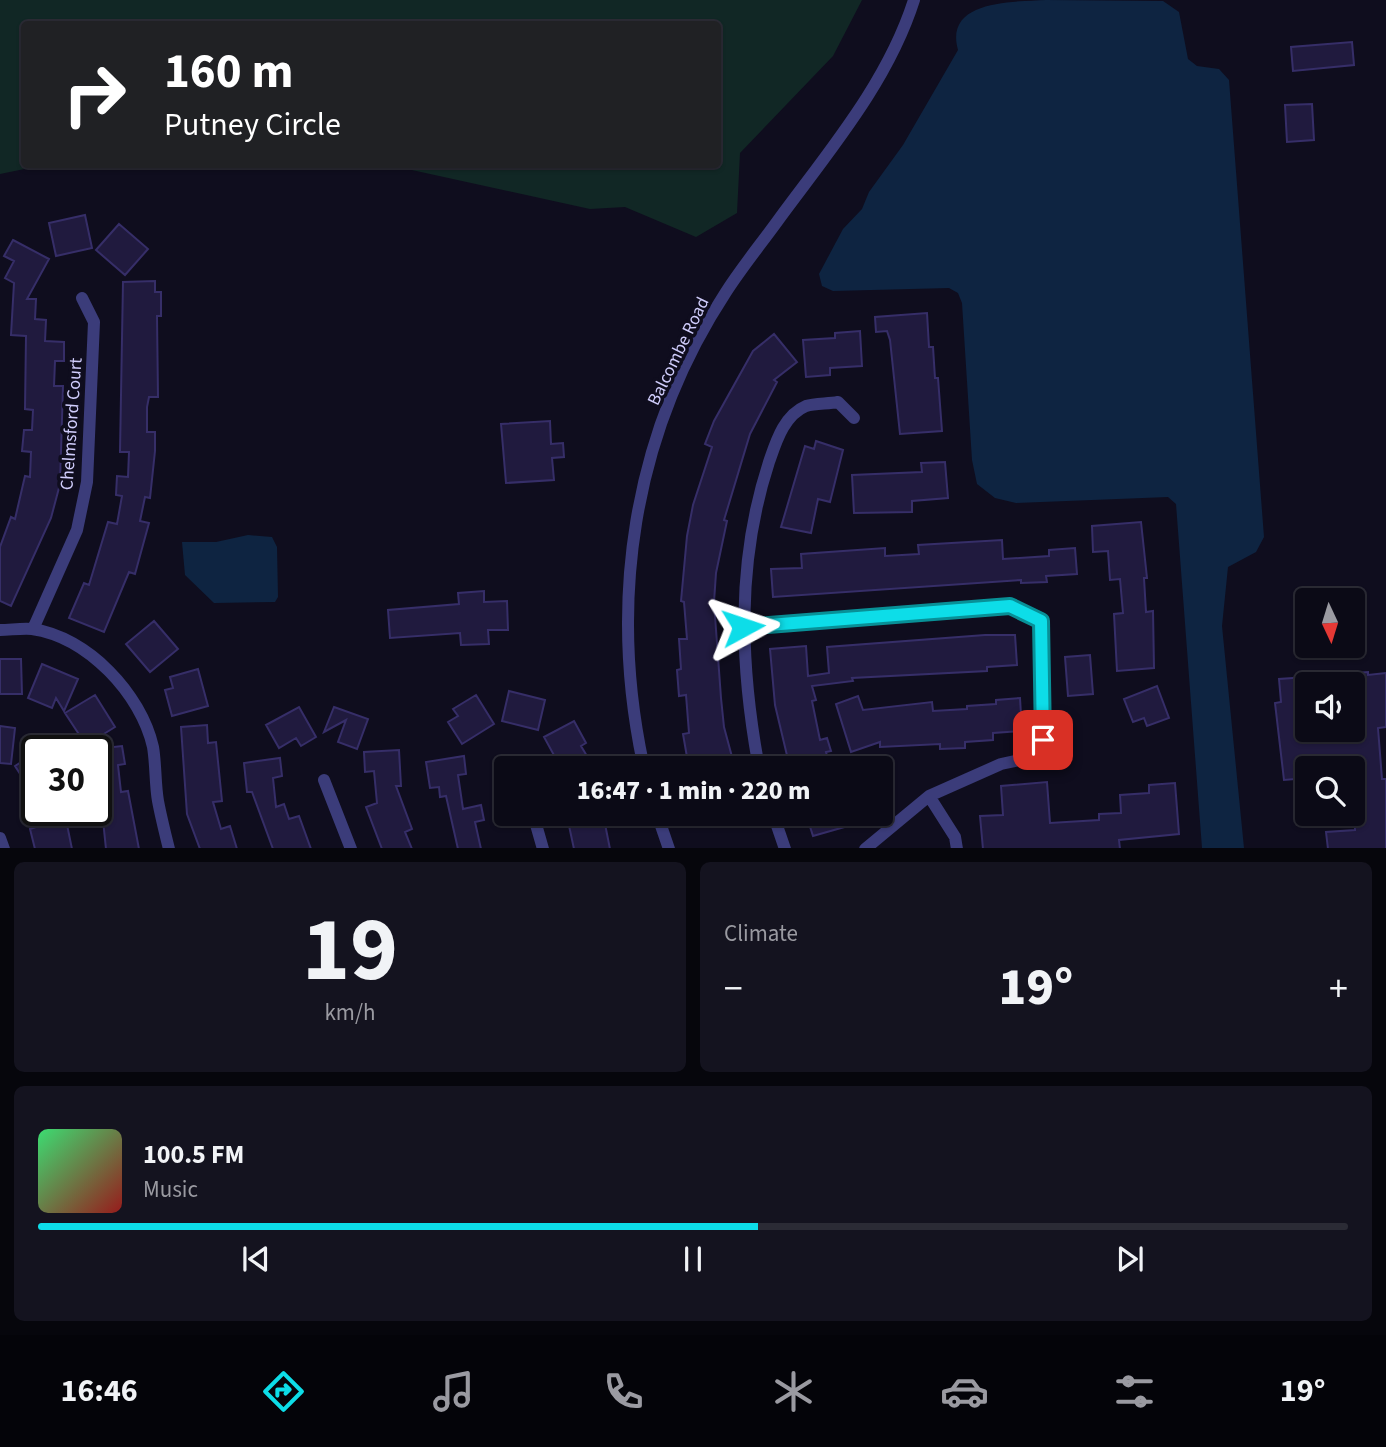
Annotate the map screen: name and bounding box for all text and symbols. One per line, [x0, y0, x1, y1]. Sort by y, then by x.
text: 160 m [164, 37, 293, 107]
icon: right [49, 49, 140, 140]
text: Putney Circle [164, 102, 341, 148]
street label: Balcombe Road [641, 293, 716, 410]
street label: Chelmsford Court [54, 357, 89, 491]
north arrow [1295, 588, 1365, 658]
map controls [1295, 588, 1365, 826]
position arrow [706, 590, 780, 664]
button: sound [1295, 672, 1365, 742]
pin [1013, 710, 1073, 770]
icon: arrive [1024, 721, 1062, 759]
speed limit sign: 30 [21, 735, 112, 826]
button: search [1295, 756, 1365, 826]
text: 16:47 · 1 min · 220 m [577, 772, 810, 809]
text: 19 [302, 886, 398, 1015]
text: Climate [724, 917, 798, 950]
text: 19° [999, 951, 1073, 1025]
text: − [724, 962, 743, 1016]
text: + [1329, 962, 1348, 1016]
text: km/h [324, 996, 376, 1029]
text: 100.5 FM [143, 1136, 244, 1173]
text: Music [143, 1173, 198, 1206]
icon: previous [237, 1240, 275, 1278]
icon: pause [674, 1240, 712, 1278]
icon: next [1111, 1240, 1149, 1278]
icon: directions [259, 1367, 308, 1416]
icon: music [429, 1367, 478, 1416]
icon: phone [599, 1367, 648, 1416]
icon: climate [769, 1367, 818, 1416]
icon: car [940, 1367, 989, 1416]
icon: filters [1110, 1367, 1159, 1416]
text: 16:46 [61, 1368, 138, 1414]
text: 19° [1280, 1368, 1325, 1414]

